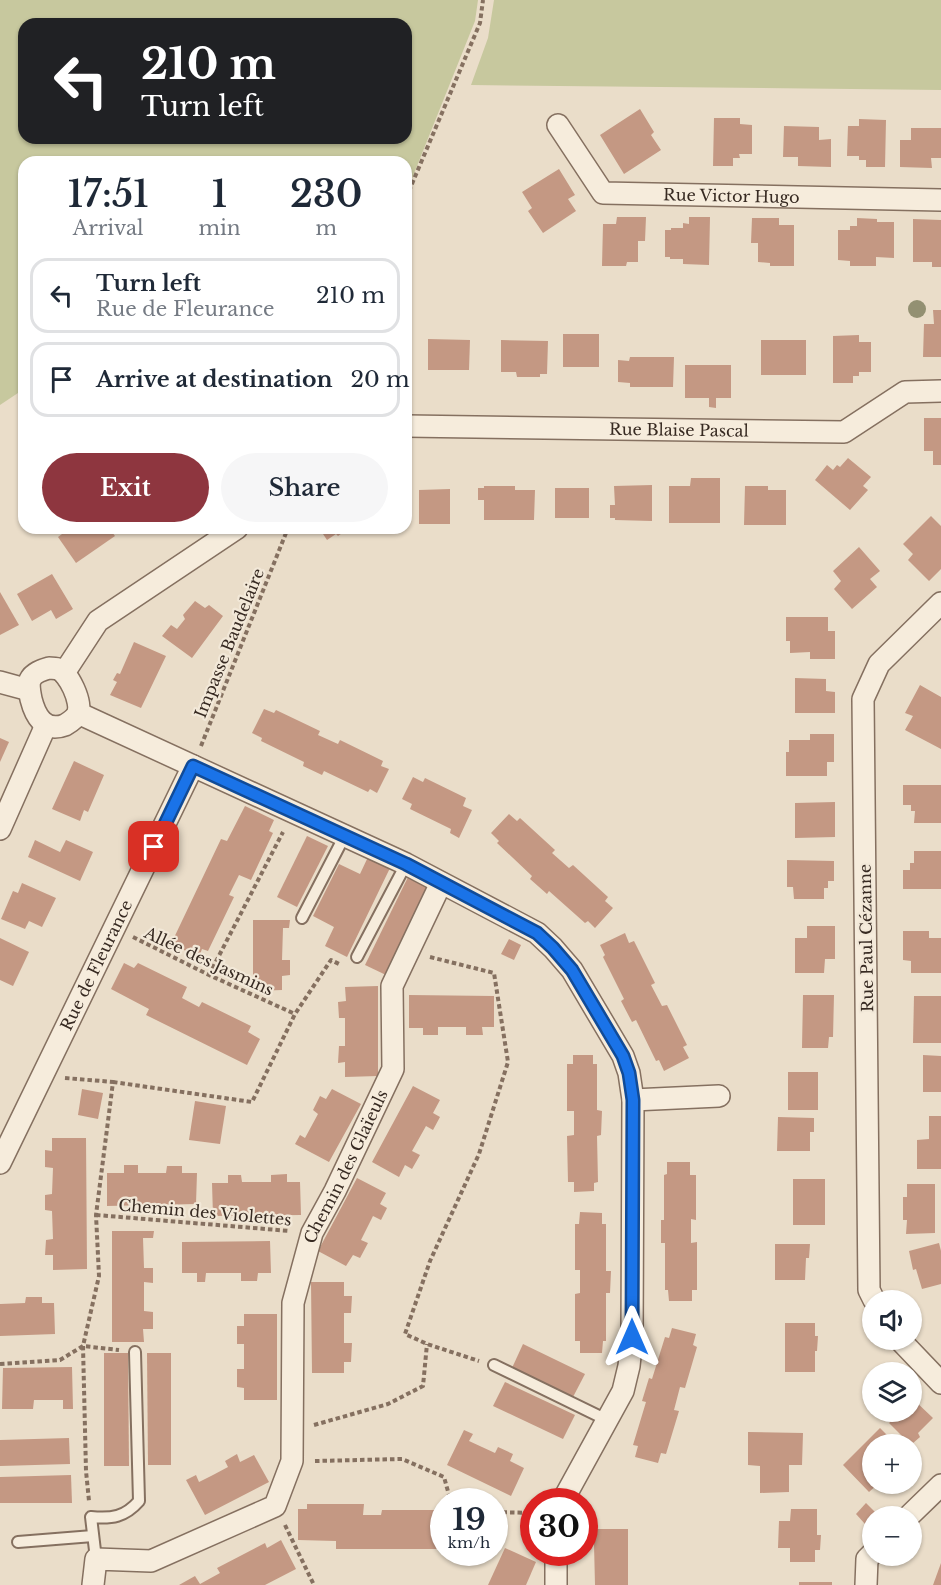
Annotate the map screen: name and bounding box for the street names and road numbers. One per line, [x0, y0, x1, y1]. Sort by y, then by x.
street label: Rue Victor Hugo [663, 184, 800, 207]
street label: Rue Blaise Pascal [609, 419, 749, 441]
street label: Impasse Baudelaire [190, 565, 268, 721]
street label: Rue Paul Cézanne [855, 864, 877, 1012]
street label: Rue de Fleurance [56, 897, 136, 1034]
street label: Allée des Jasmins [140, 922, 277, 1000]
street label: Chemin des Glaïeuls [300, 1086, 392, 1245]
street label: Chemin des Violettes [118, 1194, 292, 1230]

